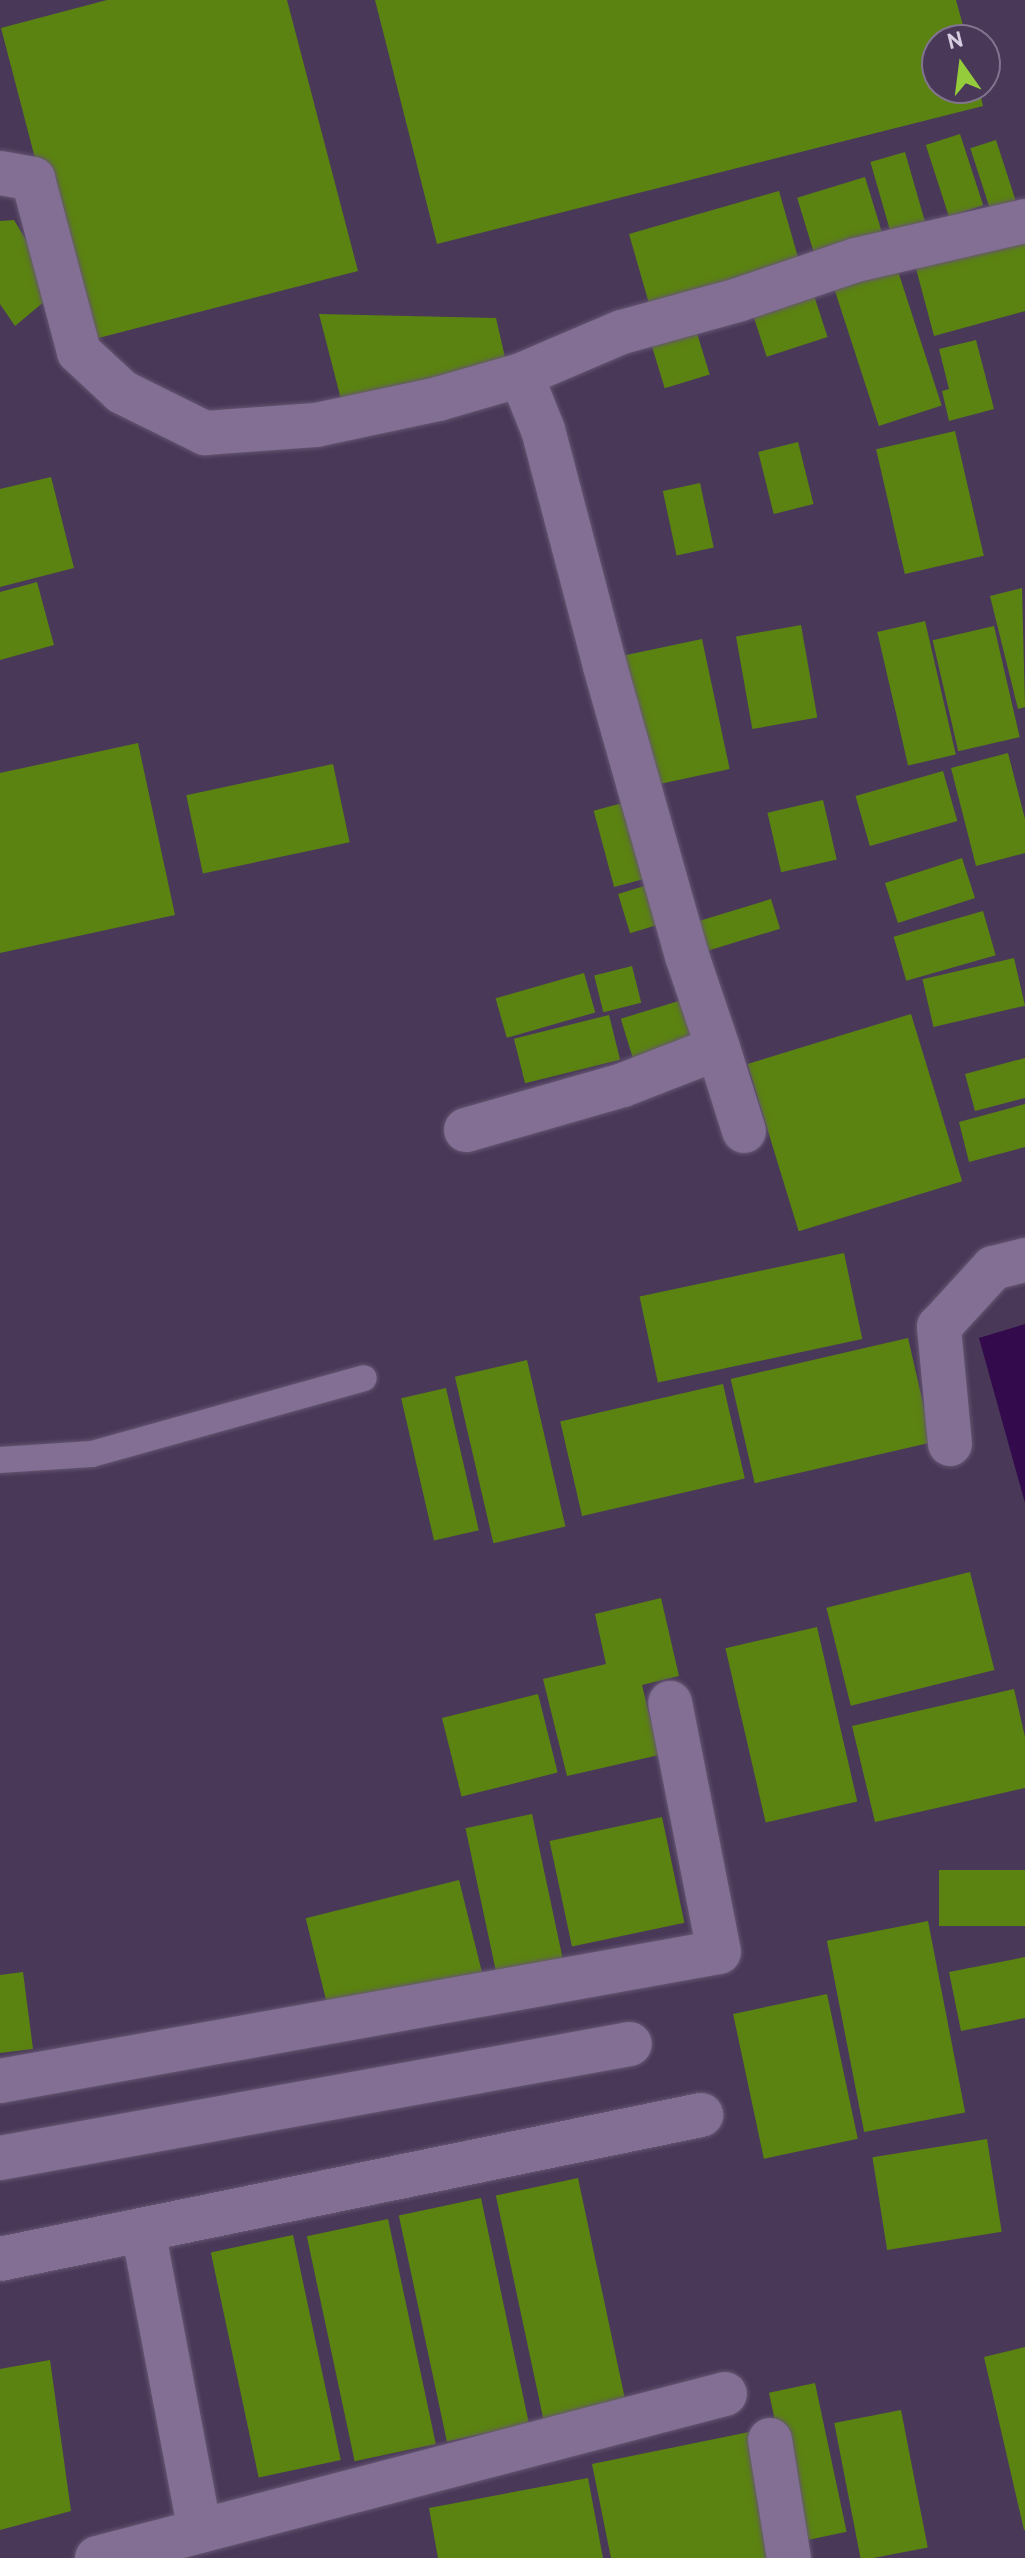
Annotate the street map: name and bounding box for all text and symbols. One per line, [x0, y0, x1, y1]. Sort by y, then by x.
north arrow [921, 24, 1001, 104]
text: N [945, 27, 966, 57]

